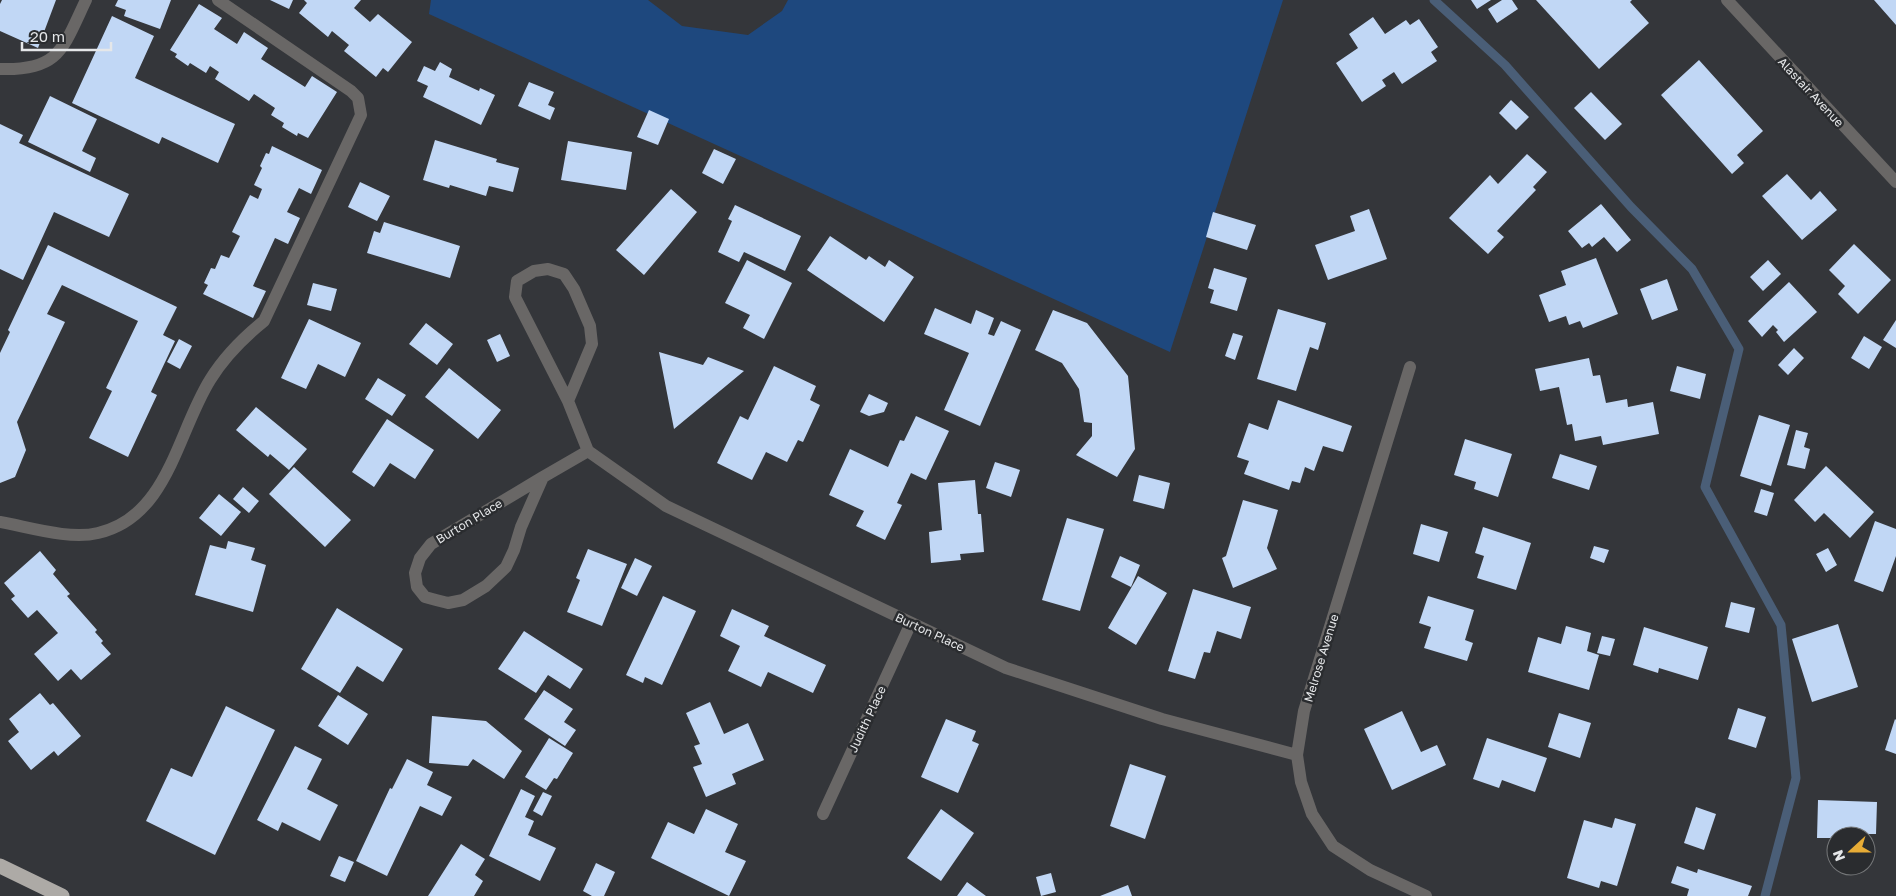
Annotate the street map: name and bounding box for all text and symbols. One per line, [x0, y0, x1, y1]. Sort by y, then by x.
scale bar [22, 20, 111, 52]
text: 20 m [30, 27, 65, 45]
street label: Alastair Avenue [1775, 54, 1847, 130]
street label: Burton Place [433, 495, 505, 547]
street label: Burton Place [893, 609, 967, 655]
street label: Melrose Avenue [1300, 612, 1342, 704]
street label: Judith Place [845, 683, 889, 755]
north arrow [1826, 826, 1876, 876]
text: N [1829, 848, 1848, 864]

